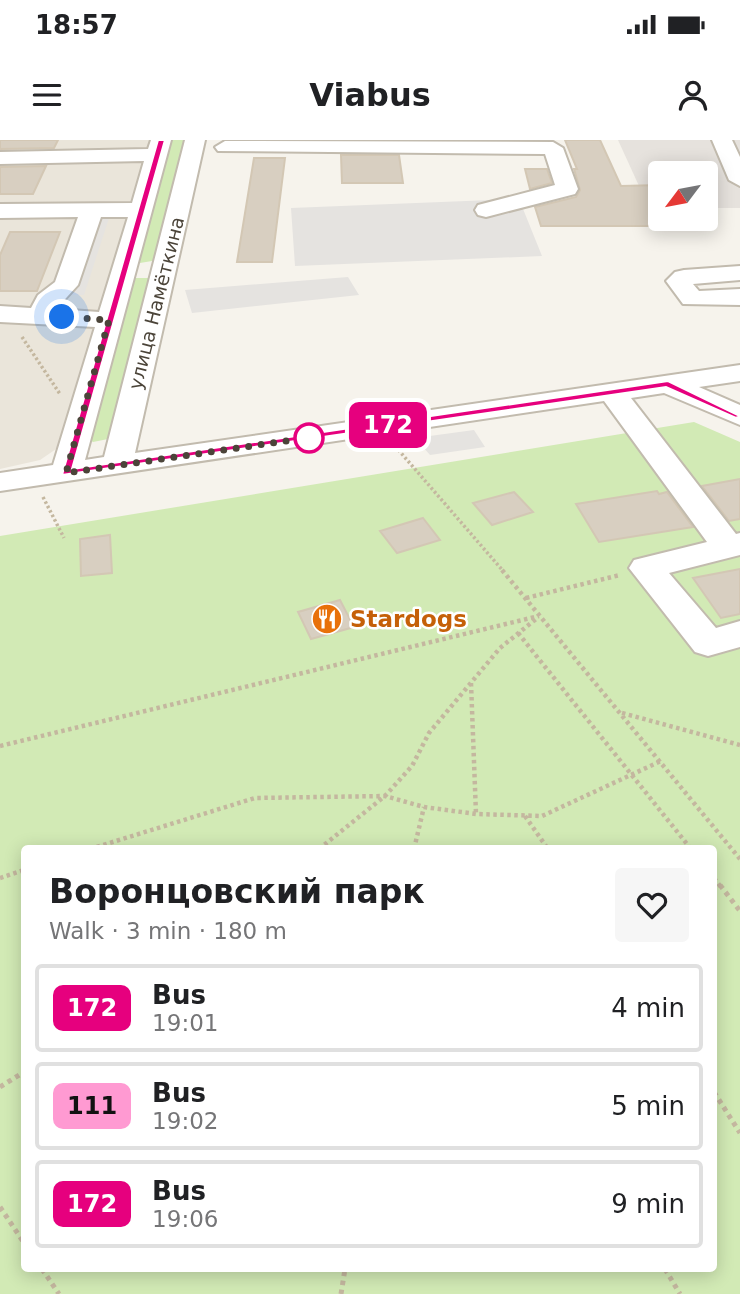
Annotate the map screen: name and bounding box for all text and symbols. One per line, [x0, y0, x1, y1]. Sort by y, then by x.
text: 18:57 [35, 10, 118, 40]
icon: menu [28, 76, 66, 114]
text: Viabus [309, 76, 431, 114]
icon: person [674, 76, 712, 114]
north arrow [648, 161, 718, 231]
map controls [648, 161, 718, 231]
street label: улица Намёткина [124, 214, 188, 392]
your location [44, 299, 79, 334]
line badge: 172 [348, 402, 428, 448]
text: 172 [363, 411, 413, 439]
unlabelled marker [294, 423, 324, 453]
restaurant icon: Stardogs [310, 602, 344, 636]
place label: Stardogs [350, 606, 467, 632]
button: heart [615, 868, 689, 942]
text: Воронцовский парк [49, 872, 425, 911]
text: Walk · 3 min · 180 m [49, 918, 287, 944]
text: Bus [152, 980, 206, 1010]
text: 4 min [611, 993, 685, 1023]
text: 172 [67, 994, 117, 1022]
text: 19:01 [152, 1010, 218, 1036]
text: Bus [152, 1078, 206, 1108]
text: 5 min [611, 1091, 685, 1121]
text: 111 [67, 1092, 117, 1120]
text: 19:02 [152, 1108, 218, 1134]
text: Bus [152, 1176, 206, 1206]
text: 9 min [611, 1189, 685, 1219]
text: 172 [67, 1190, 117, 1218]
text: 19:06 [152, 1206, 218, 1232]

